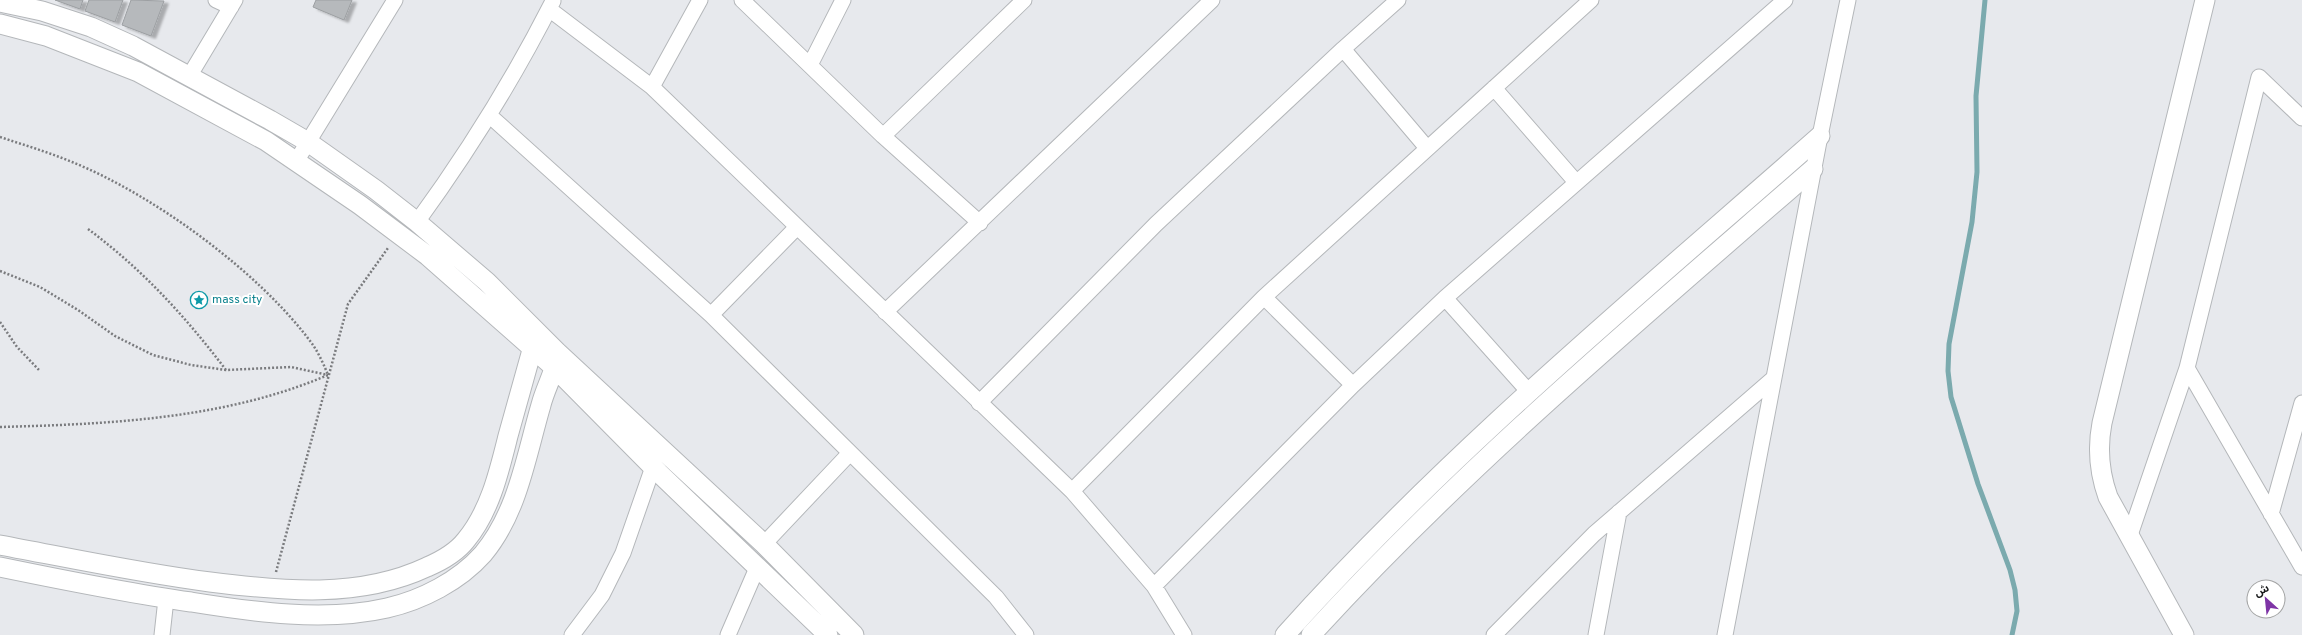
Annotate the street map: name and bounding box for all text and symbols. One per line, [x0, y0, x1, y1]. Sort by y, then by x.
place icon: mass city [189, 290, 209, 310]
place label: mass city [212, 292, 262, 308]
north arrow [2246, 579, 2286, 619]
text: ش [2252, 581, 2272, 601]

